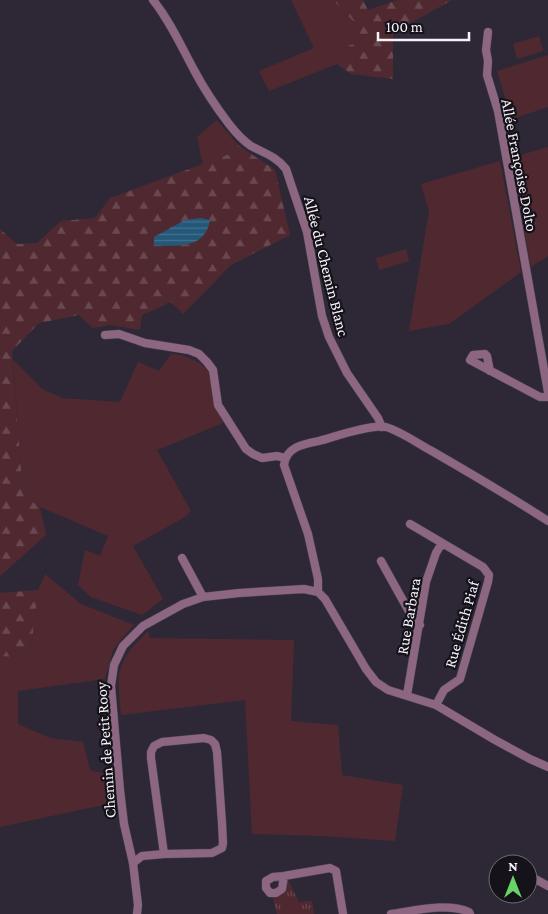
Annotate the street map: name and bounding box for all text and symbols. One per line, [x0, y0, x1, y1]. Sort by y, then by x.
scale bar [378, 10, 469, 42]
text: 100 m [386, 19, 423, 35]
street label: Allée Françoise Dolto [497, 97, 541, 233]
street label: Allée du Chemin Blanc [301, 194, 352, 338]
street label: Rue Barbara [393, 576, 424, 656]
street label: Rue Édith Piaf [441, 577, 482, 670]
street label: Chemin de Petit Rooy [92, 681, 120, 819]
north arrow [488, 854, 538, 904]
text: N [508, 858, 518, 874]

